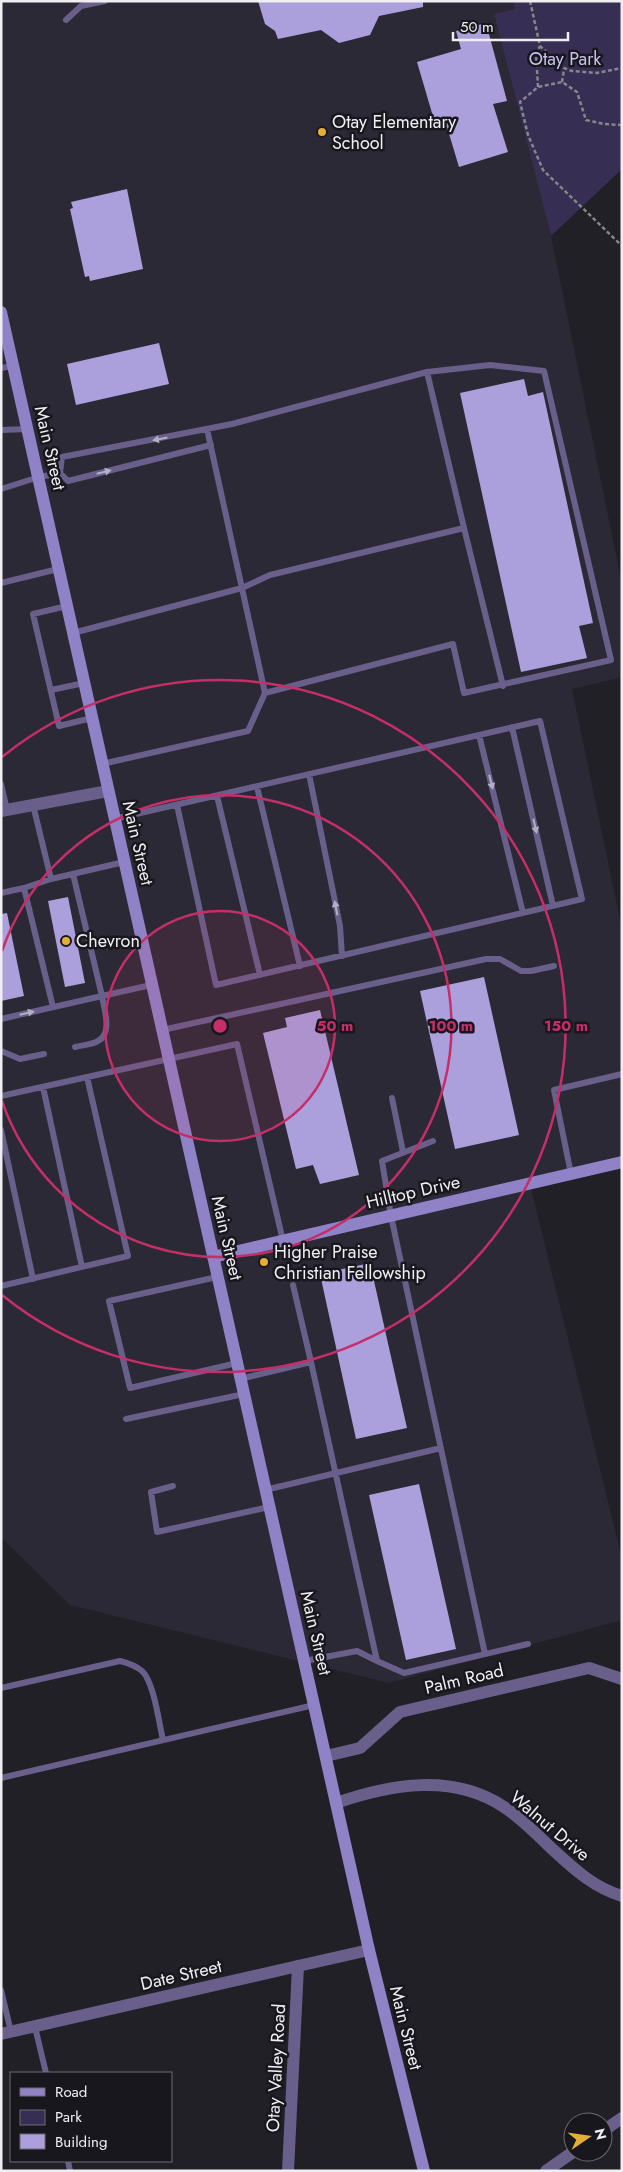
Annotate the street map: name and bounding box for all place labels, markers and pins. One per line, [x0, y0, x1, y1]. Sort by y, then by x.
place label: Otay Elementary School [332, 109, 456, 156]
marker: Otay Elementary School [316, 126, 328, 138]
place label: Chevron [76, 928, 140, 954]
marker: Chevron [60, 935, 72, 947]
centre of rings [211, 1017, 229, 1035]
place label: Higher Praise Christian Fellowship [274, 1239, 426, 1286]
marker: Higher Praise Christian Fellowship [258, 1256, 270, 1268]

